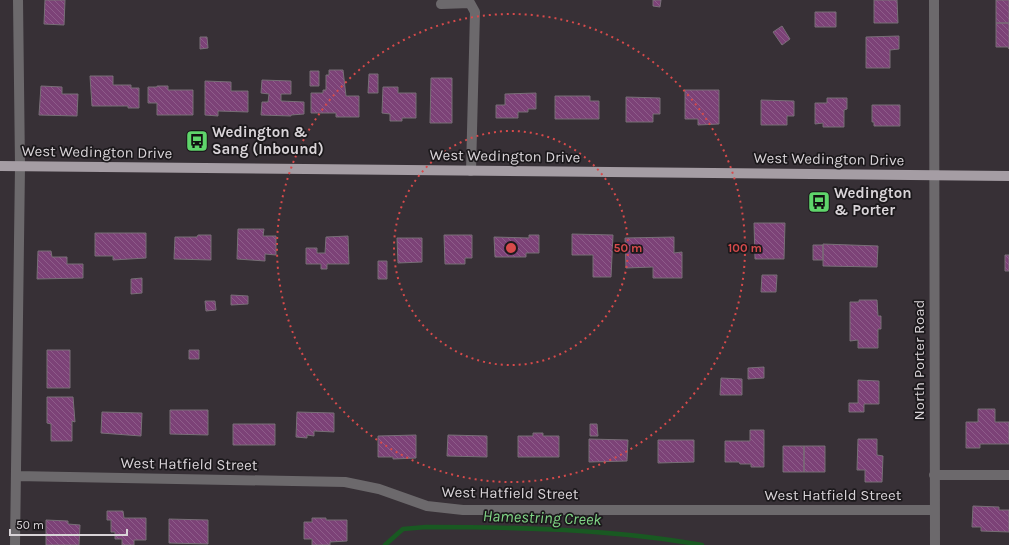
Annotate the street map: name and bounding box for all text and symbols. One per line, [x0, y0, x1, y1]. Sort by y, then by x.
place label: Wedington & Sang (Inbound) [212, 123, 324, 158]
bus stop icon: Wedington & Sang (Inbound) [184, 128, 210, 154]
street label: West Wedington Drive [21, 142, 173, 162]
street label: West Wedington Drive [429, 146, 581, 166]
street label: West Wedington Drive [753, 149, 905, 169]
place label: Wedington & Porter [834, 184, 912, 219]
bus stop icon: Wedington & Porter [806, 189, 832, 215]
centre of rings [504, 241, 518, 255]
text: 50 m [614, 241, 643, 255]
text: 100 m [728, 241, 762, 255]
street label: North Porter Road [910, 300, 928, 420]
street label: West Hatfield Street [120, 454, 258, 474]
street label: West Hatfield Street [441, 483, 579, 503]
street label: West Hatfield Street [765, 486, 902, 504]
water label: Hamestring Creek [482, 506, 603, 529]
scale bar [10, 511, 127, 537]
text: 50 m [16, 518, 44, 532]

